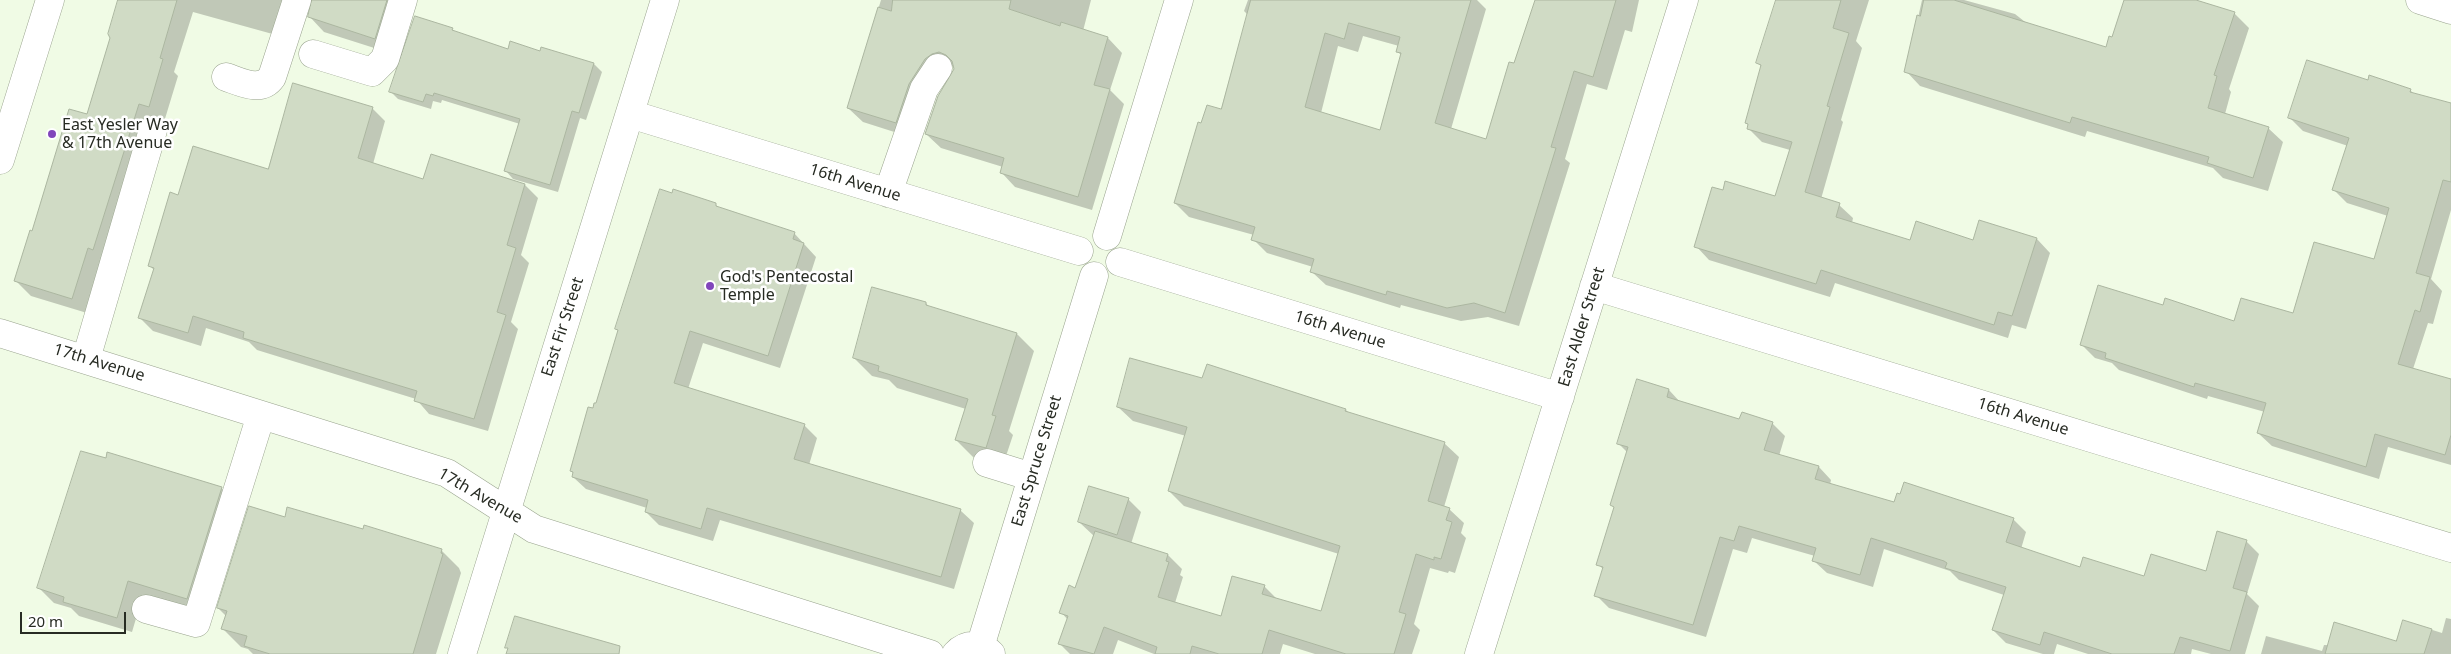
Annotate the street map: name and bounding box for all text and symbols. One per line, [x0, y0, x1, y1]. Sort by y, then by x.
place label: East Yesler Way & 17th Avenue [62, 115, 178, 153]
marker: East Yesler Way & 17th Avenue [46, 128, 58, 140]
street label: 16th Avenue [807, 160, 903, 206]
street label: East Alder Street [1555, 265, 1609, 389]
place label: God's Pentecostal Temple [720, 267, 853, 305]
street label: East Fir Street [538, 275, 588, 379]
marker: God's Pentecostal Temple [704, 280, 716, 292]
street label: 16th Avenue [1292, 307, 1388, 353]
street label: 17th Avenue [51, 340, 147, 386]
street label: East Spruce Street [1008, 393, 1066, 529]
street label: 16th Avenue [1975, 394, 2071, 440]
street label: 17th Avenue [434, 464, 526, 528]
scale bar [22, 602, 129, 634]
text: 20 m [28, 611, 63, 631]

